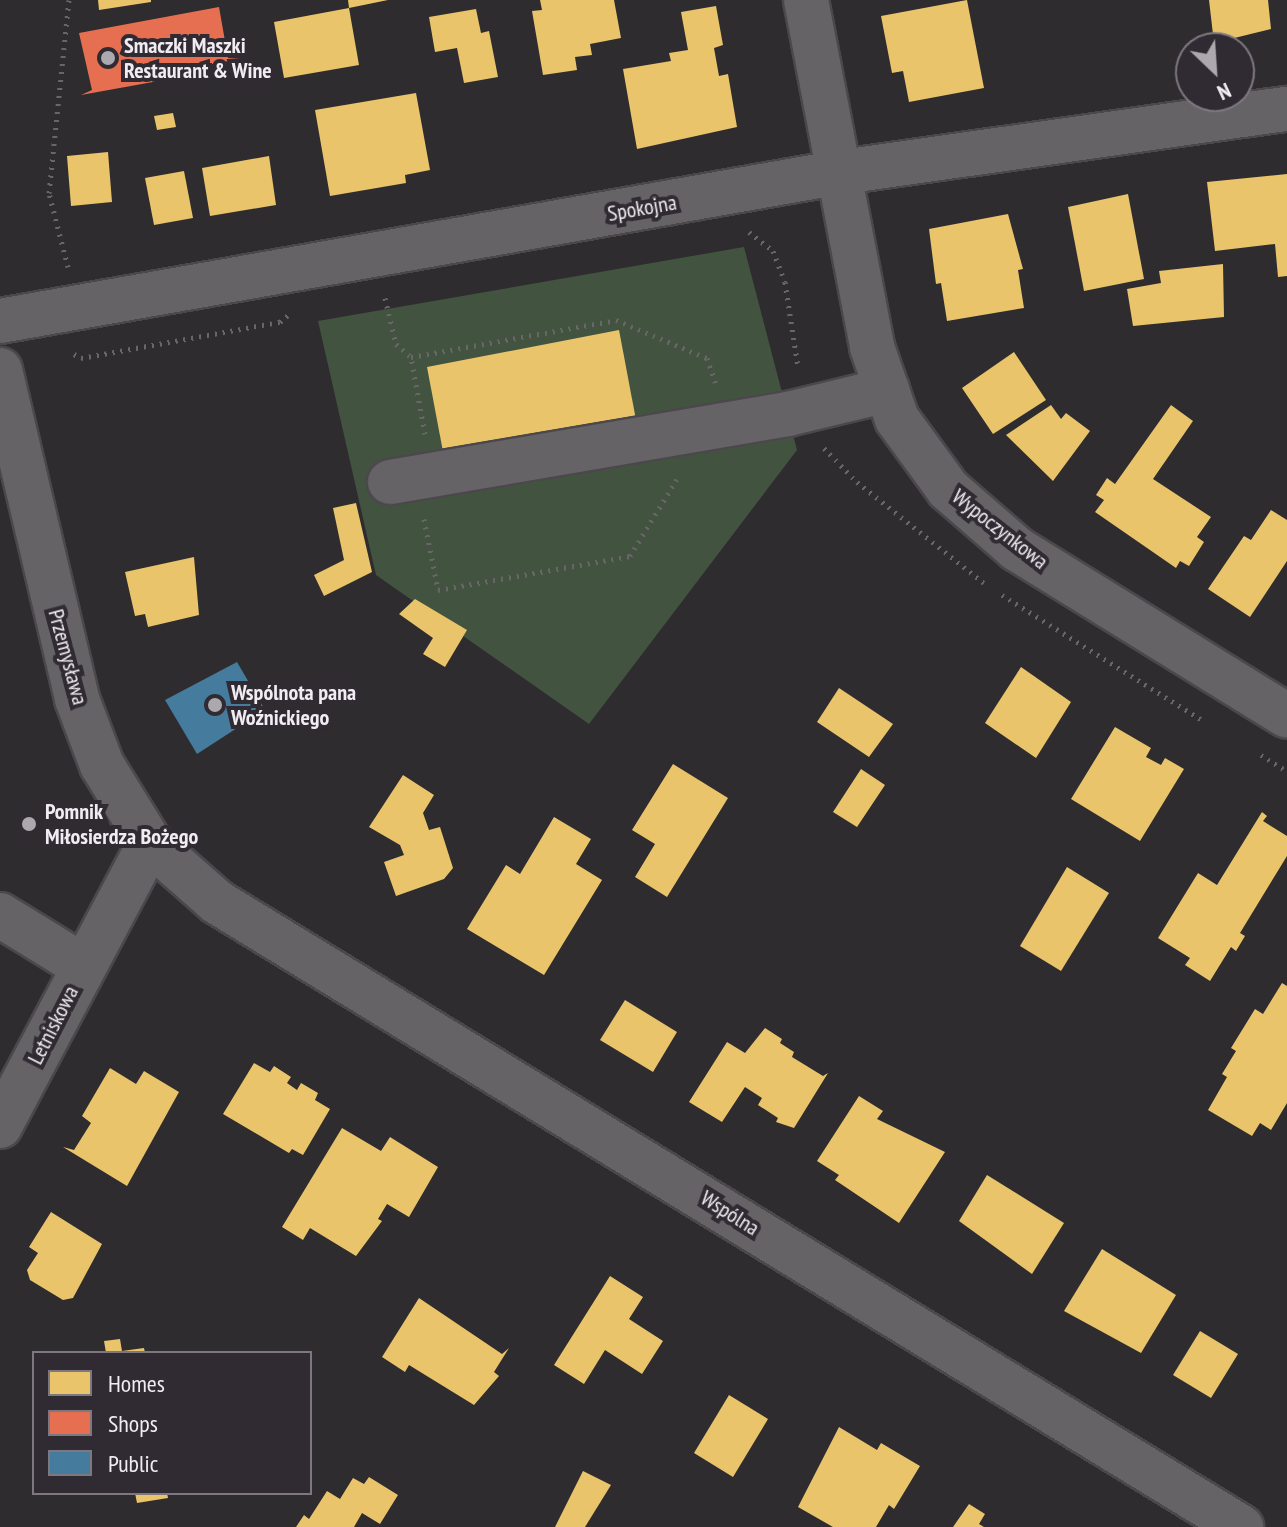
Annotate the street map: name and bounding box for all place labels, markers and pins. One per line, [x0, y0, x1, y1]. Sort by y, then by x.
place label: Smaczki Maszki Restaurant & Wine [124, 32, 272, 84]
marker: Smaczki Maszki Restaurant & Wine [99, 49, 117, 67]
place label: Wspólnota pana Woźnickiego [231, 679, 356, 730]
marker: Wspólnota pana Woźnickiego [206, 696, 224, 714]
place label: Pomnik Miłosierdza Bożego [45, 798, 198, 850]
marker: Pomnik Miłosierdza Bożego [20, 815, 38, 833]

